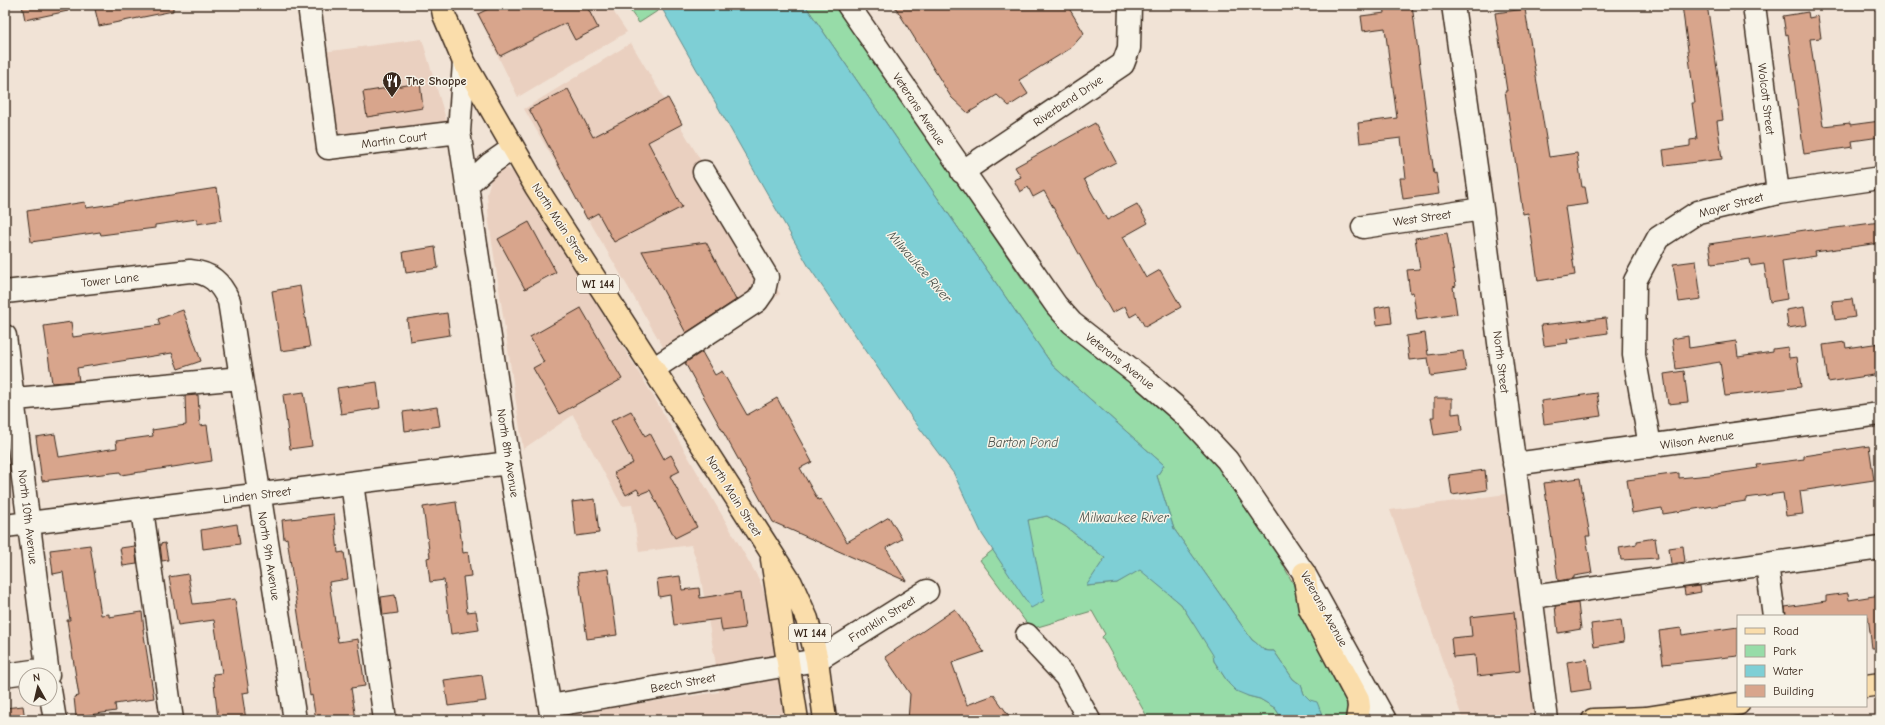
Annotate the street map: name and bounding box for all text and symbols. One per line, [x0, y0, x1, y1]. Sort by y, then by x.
street label: Wolcott Street [1755, 62, 1777, 136]
restaurant icon: The Shoppe [381, 70, 403, 98]
street label: Veterans Avenue [890, 70, 948, 148]
street label: Riverbend Drive [1031, 73, 1105, 129]
place label: The Shoppe [406, 74, 466, 88]
street label: Martin Court [360, 129, 428, 151]
street label: North Main Street [529, 180, 591, 266]
street label: Mayer Street [1697, 190, 1765, 220]
street label: West Street [1392, 207, 1452, 229]
water label: Milwaukee River [884, 227, 955, 306]
street label: Tower Lane [81, 270, 139, 290]
road number: WI 144 [577, 275, 619, 293]
street label: Veterans Avenue [1083, 330, 1157, 392]
street label: North Street [1490, 330, 1512, 395]
street label: North 8th Avenue [494, 408, 522, 498]
street label: Wilson Avenue [1659, 428, 1735, 452]
water label: Barton Pond [988, 435, 1059, 450]
street label: North Main Street [704, 453, 765, 539]
street label: North 10th Avenue [15, 469, 41, 565]
street label: Linden Street [222, 484, 292, 506]
water label: Milwaukee River [1078, 510, 1170, 525]
street label: North 9th Avenue [255, 511, 283, 601]
street label: Veterans Avenue [1298, 569, 1350, 649]
street label: Franklin Street [846, 593, 918, 645]
legend [1737, 615, 1867, 707]
road number: WI 144 [789, 624, 831, 642]
text: Road [1773, 624, 1799, 638]
text: Park [1773, 644, 1796, 658]
text: Water [1773, 664, 1803, 678]
north arrow [18, 667, 58, 707]
street label: Beech Street [649, 670, 717, 696]
text: N [32, 671, 41, 685]
text: Building [1773, 684, 1814, 698]

